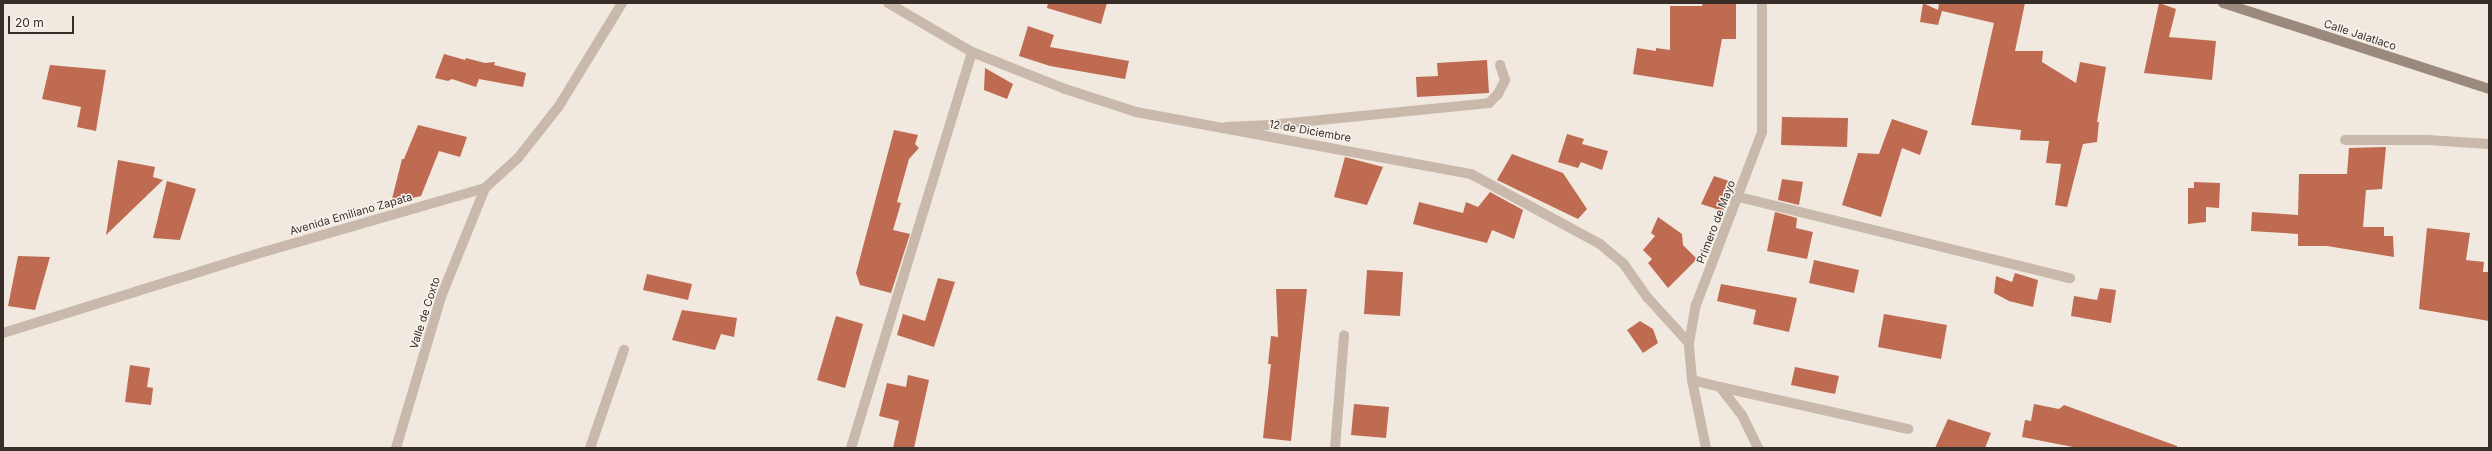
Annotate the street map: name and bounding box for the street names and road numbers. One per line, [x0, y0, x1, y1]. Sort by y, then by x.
street label: Calle Jalatlaco [2322, 17, 2398, 53]
street label: 12 de Diciembre [1268, 117, 1352, 145]
street label: Primero de Mayo [1694, 178, 1738, 266]
street label: Avenida Emiliano Zapata [288, 190, 414, 238]
street label: Valle de Coxto [407, 275, 443, 351]

